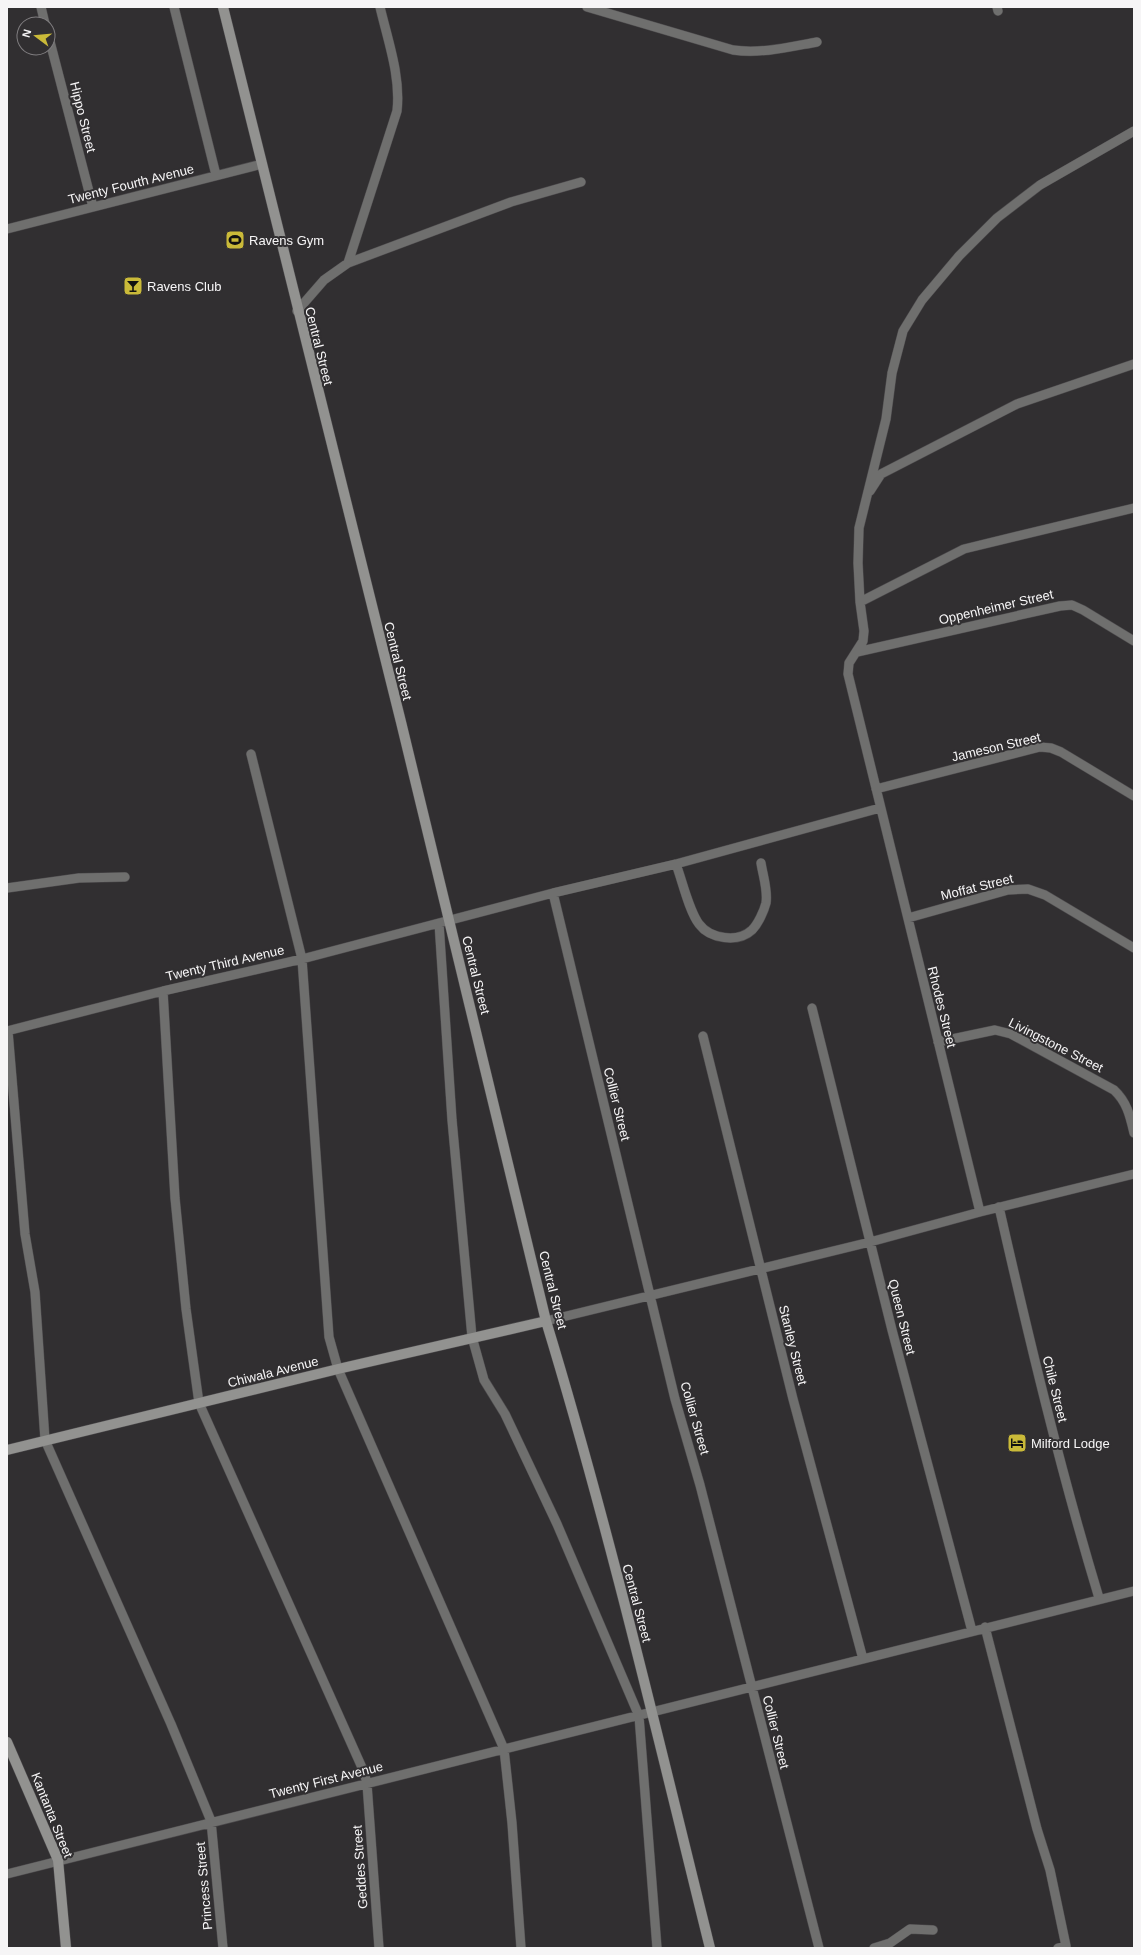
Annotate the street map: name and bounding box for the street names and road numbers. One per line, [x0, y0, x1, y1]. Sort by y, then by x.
street label: Hippo Street [67, 80, 99, 154]
street label: Twenty Fourth Avenue [67, 161, 195, 207]
street label: Central Street [302, 305, 336, 387]
street label: Oppenheimer Street [937, 586, 1055, 627]
street label: Central Street [381, 620, 415, 702]
street label: Jameson Street [950, 729, 1042, 765]
street label: Moffat Street [939, 871, 1015, 903]
street label: Central Street [459, 934, 493, 1016]
street label: Twenty Third Avenue [164, 942, 286, 984]
street label: Rhodes Street [925, 965, 959, 1050]
street label: Livingstone Street [1006, 1015, 1106, 1075]
street label: Collier Street [601, 1066, 633, 1143]
street label: Central Street [536, 1249, 570, 1331]
street label: Queen Street [885, 1278, 919, 1357]
street label: Stanley Street [776, 1304, 810, 1387]
street label: Chiwala Avenue [226, 1353, 320, 1391]
street label: Chile Street [1040, 1354, 1071, 1424]
street label: Collier Street [677, 1380, 713, 1457]
street label: Central Street [619, 1562, 655, 1644]
street label: Collier Street [760, 1694, 792, 1771]
street label: Twenty First Avenue [268, 1759, 384, 1801]
street label: Kantanta Street [28, 1770, 76, 1860]
street label: Geddes Street [350, 1824, 370, 1909]
street label: Princess Street [193, 1841, 215, 1931]

